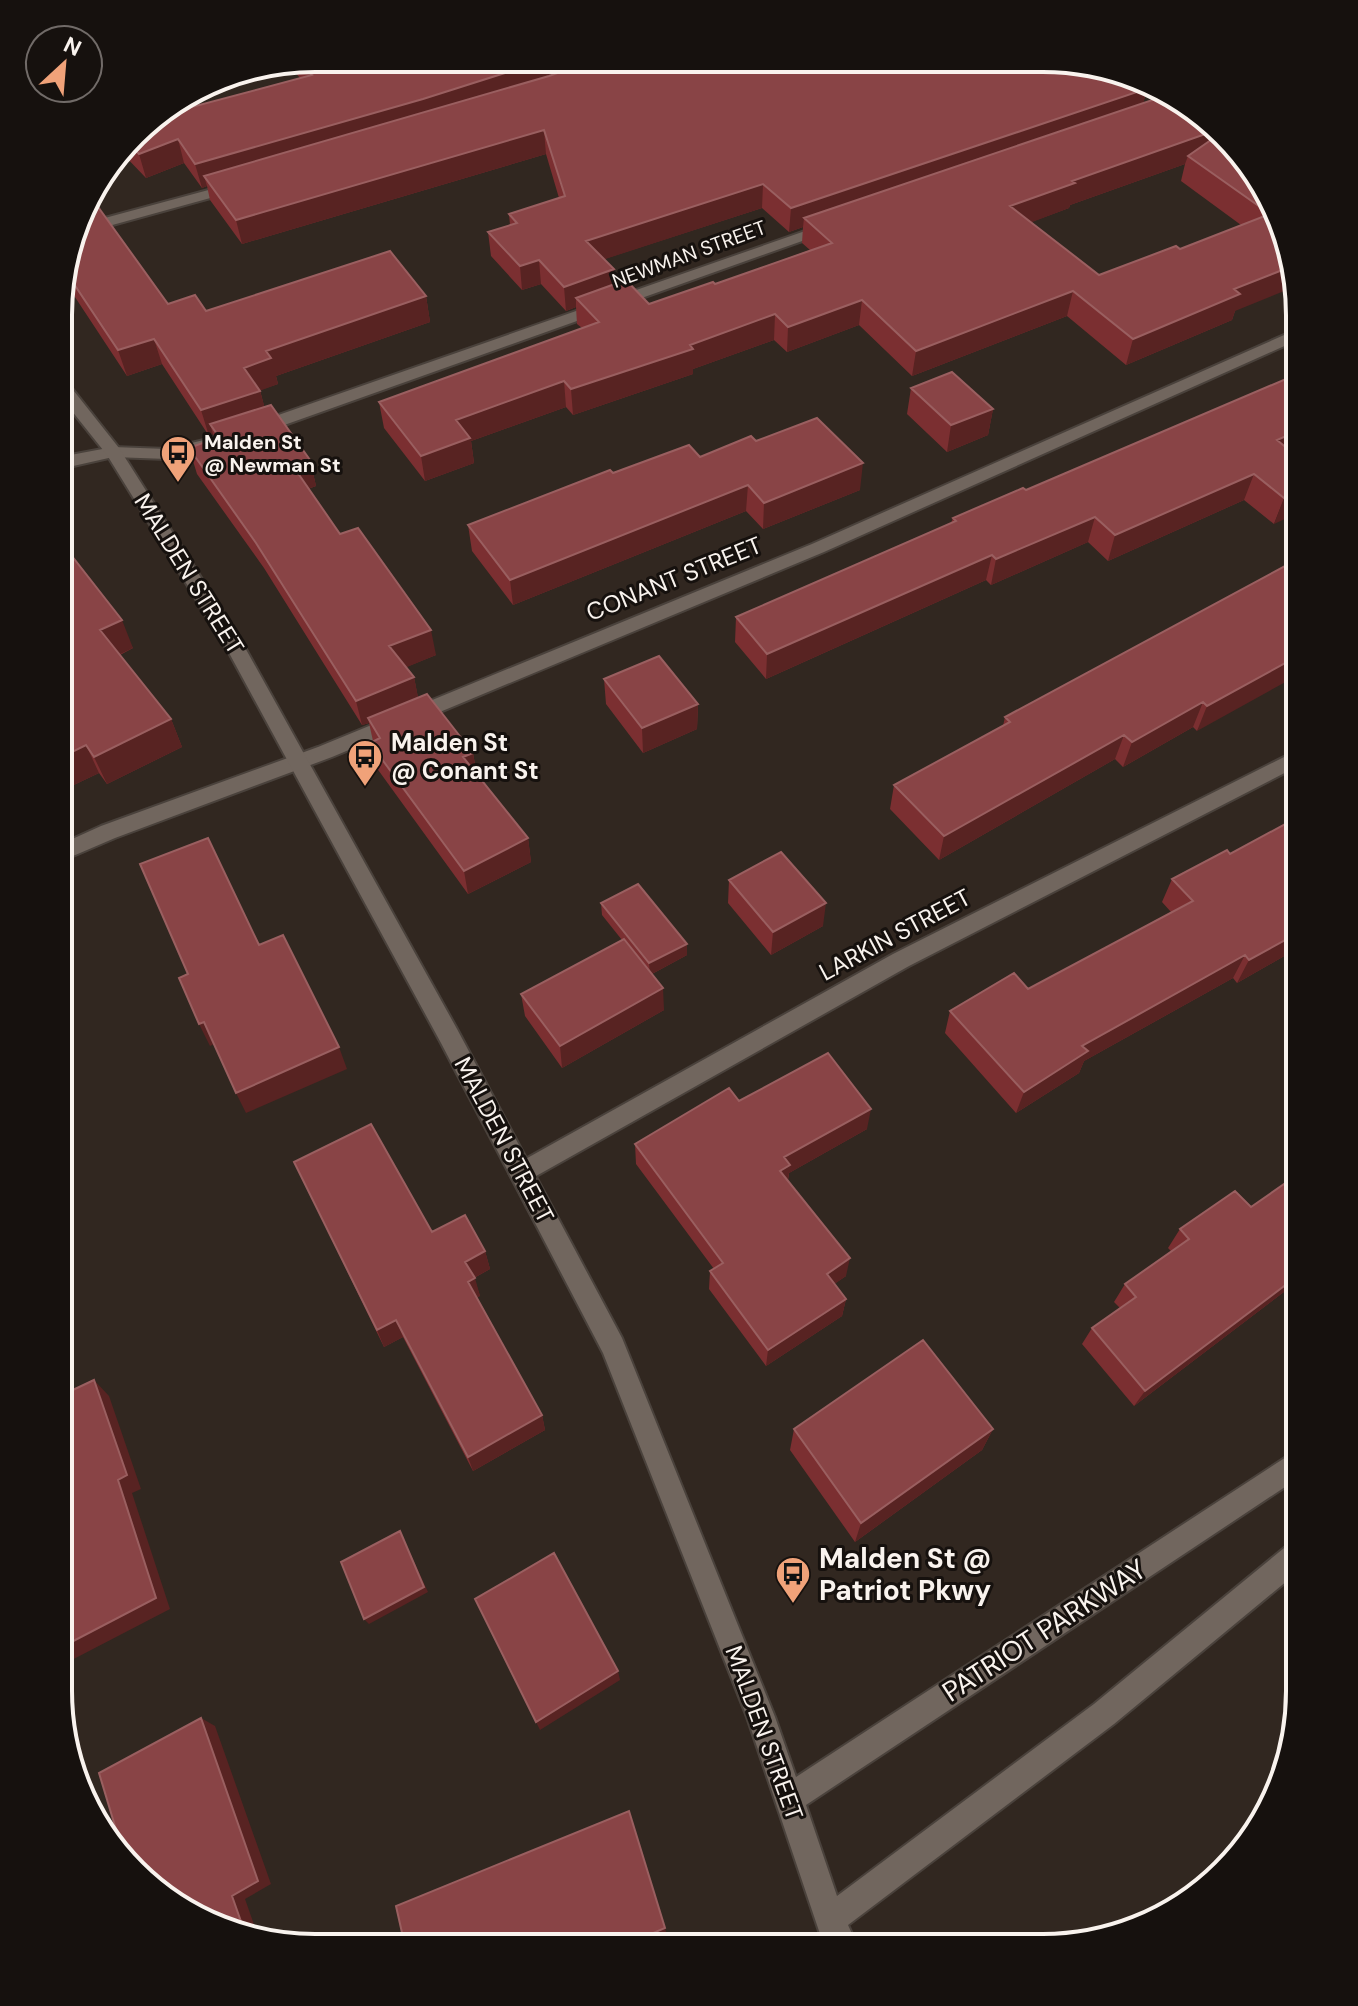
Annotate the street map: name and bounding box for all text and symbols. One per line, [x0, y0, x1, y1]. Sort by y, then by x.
north arrow [24, 24, 104, 104]
text: N [59, 30, 86, 63]
street label: NEWMAN STREET [608, 214, 770, 294]
place label: Malden St @ Newman St [204, 429, 341, 478]
bus stop icon: Malden St @ Newman St [159, 434, 197, 484]
street label: MALDEN STREET [128, 488, 251, 660]
street label: CONANT STREET [582, 529, 766, 628]
place label: Malden St @ Conant St [391, 727, 539, 786]
bus stop icon: Malden St @ Conant St [346, 738, 384, 788]
street label: LARKIN STREET [814, 882, 976, 988]
street label: MALDEN STREET [448, 1051, 561, 1228]
place label: Malden St @ Patriot Pkwy [819, 1540, 992, 1609]
street label: PATRIOT PARKWAY [935, 1551, 1153, 1710]
bus stop icon: Malden St @ Patriot Pkwy [774, 1555, 812, 1605]
street label: MALDEN STREET [719, 1641, 810, 1824]

